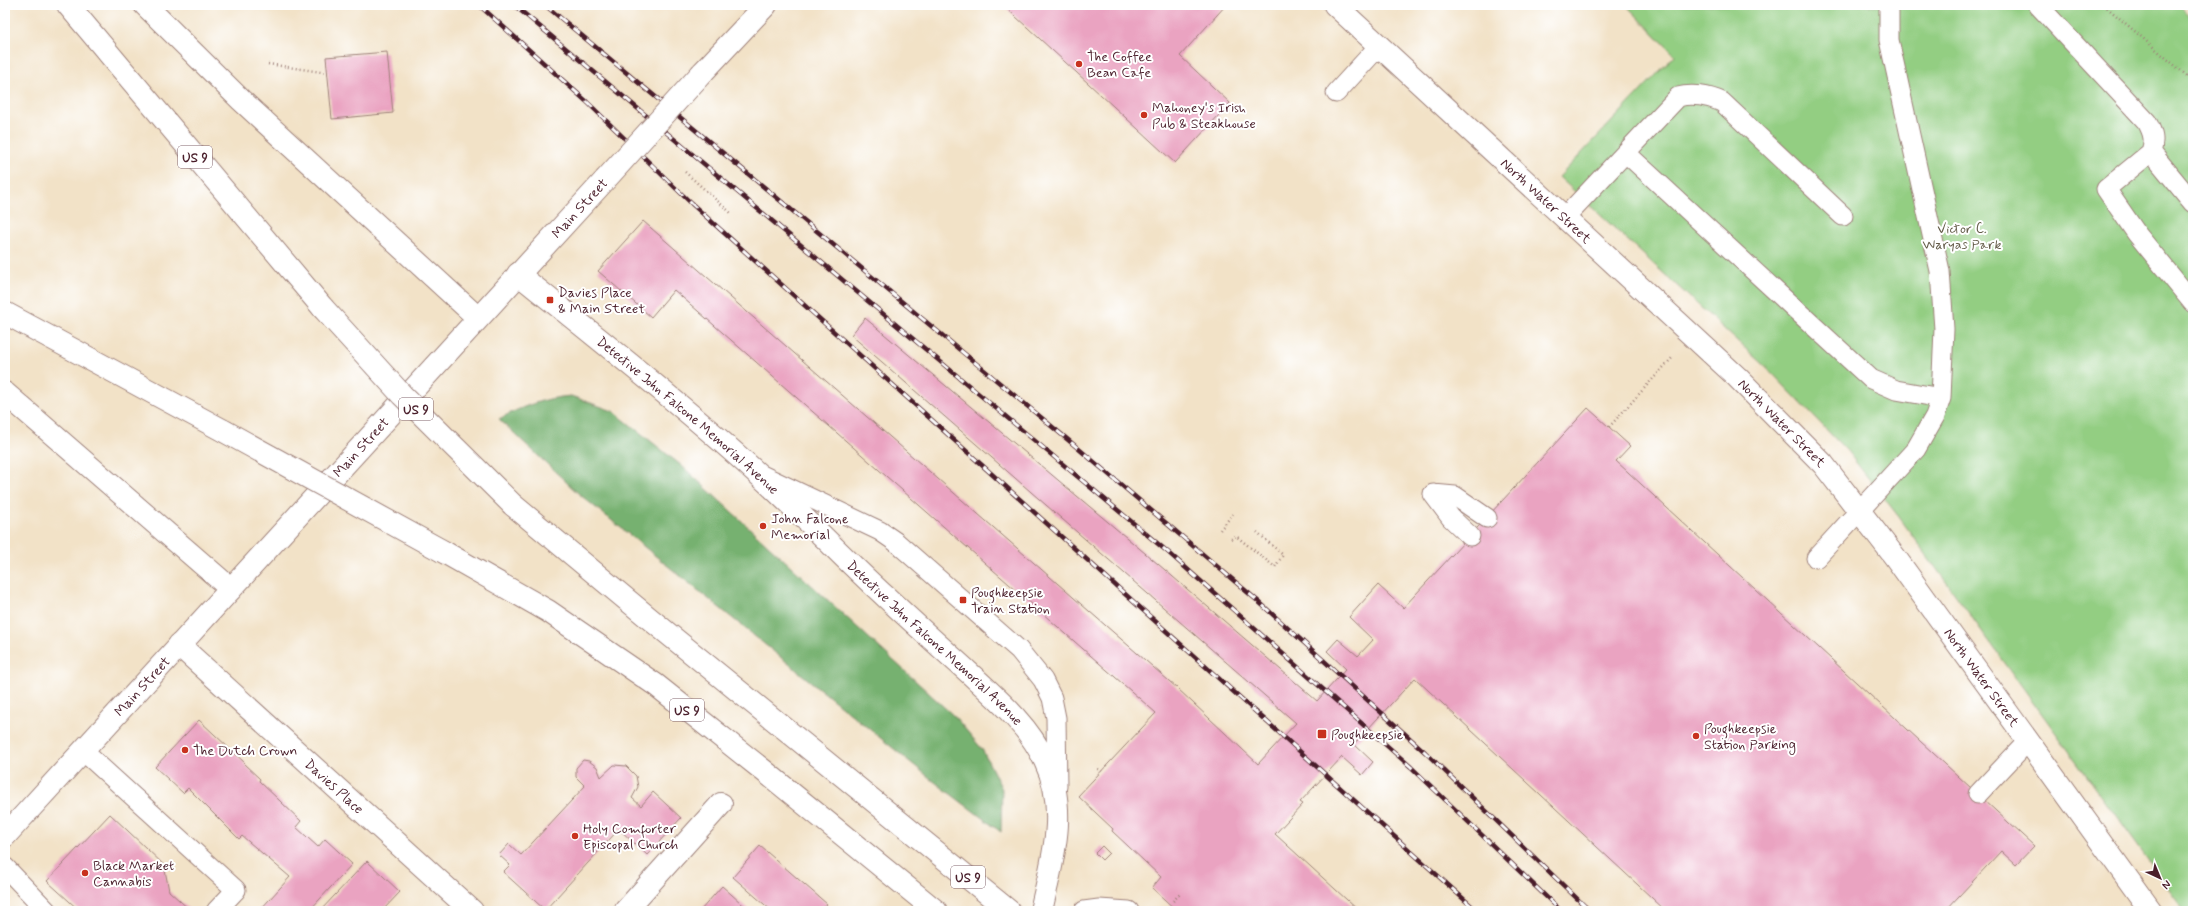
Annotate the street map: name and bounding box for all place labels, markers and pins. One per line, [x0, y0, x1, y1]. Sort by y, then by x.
place label: The Coffee Bean Cafe [1087, 48, 1152, 82]
marker: The Coffee Bean Cafe [1074, 59, 1084, 69]
place label: Mahoney's Irish Pub & Steakhouse [1152, 99, 1256, 133]
marker: Mahoney's Irish Pub & Steakhouse [1139, 110, 1149, 120]
place label: Davies Place & Main Street [558, 284, 645, 318]
marker: Davies Place & Main Street [545, 295, 555, 305]
place label: John Falcone Memorial [771, 510, 849, 544]
marker: John Falcone Memorial [758, 521, 768, 531]
place label: Poughkeepsie Train Station [971, 584, 1050, 618]
marker: Poughkeepsie Train Station [958, 595, 968, 605]
place label: Poughkeepsie Station Parking [1704, 720, 1796, 755]
place label: Poughkeepsie [1331, 726, 1404, 746]
marker: Poughkeepsie [1316, 728, 1328, 740]
marker: Poughkeepsie Station Parking [1691, 731, 1701, 741]
place label: The Dutch Crown [193, 742, 297, 760]
marker: The Dutch Crown [180, 745, 190, 755]
place label: Holy Comforter Episcopal Church [583, 820, 679, 854]
marker: Holy Comforter Episcopal Church [570, 831, 580, 841]
place label: Black Market Cannabis [93, 857, 174, 891]
marker: Black Market Cannabis [80, 868, 90, 878]

